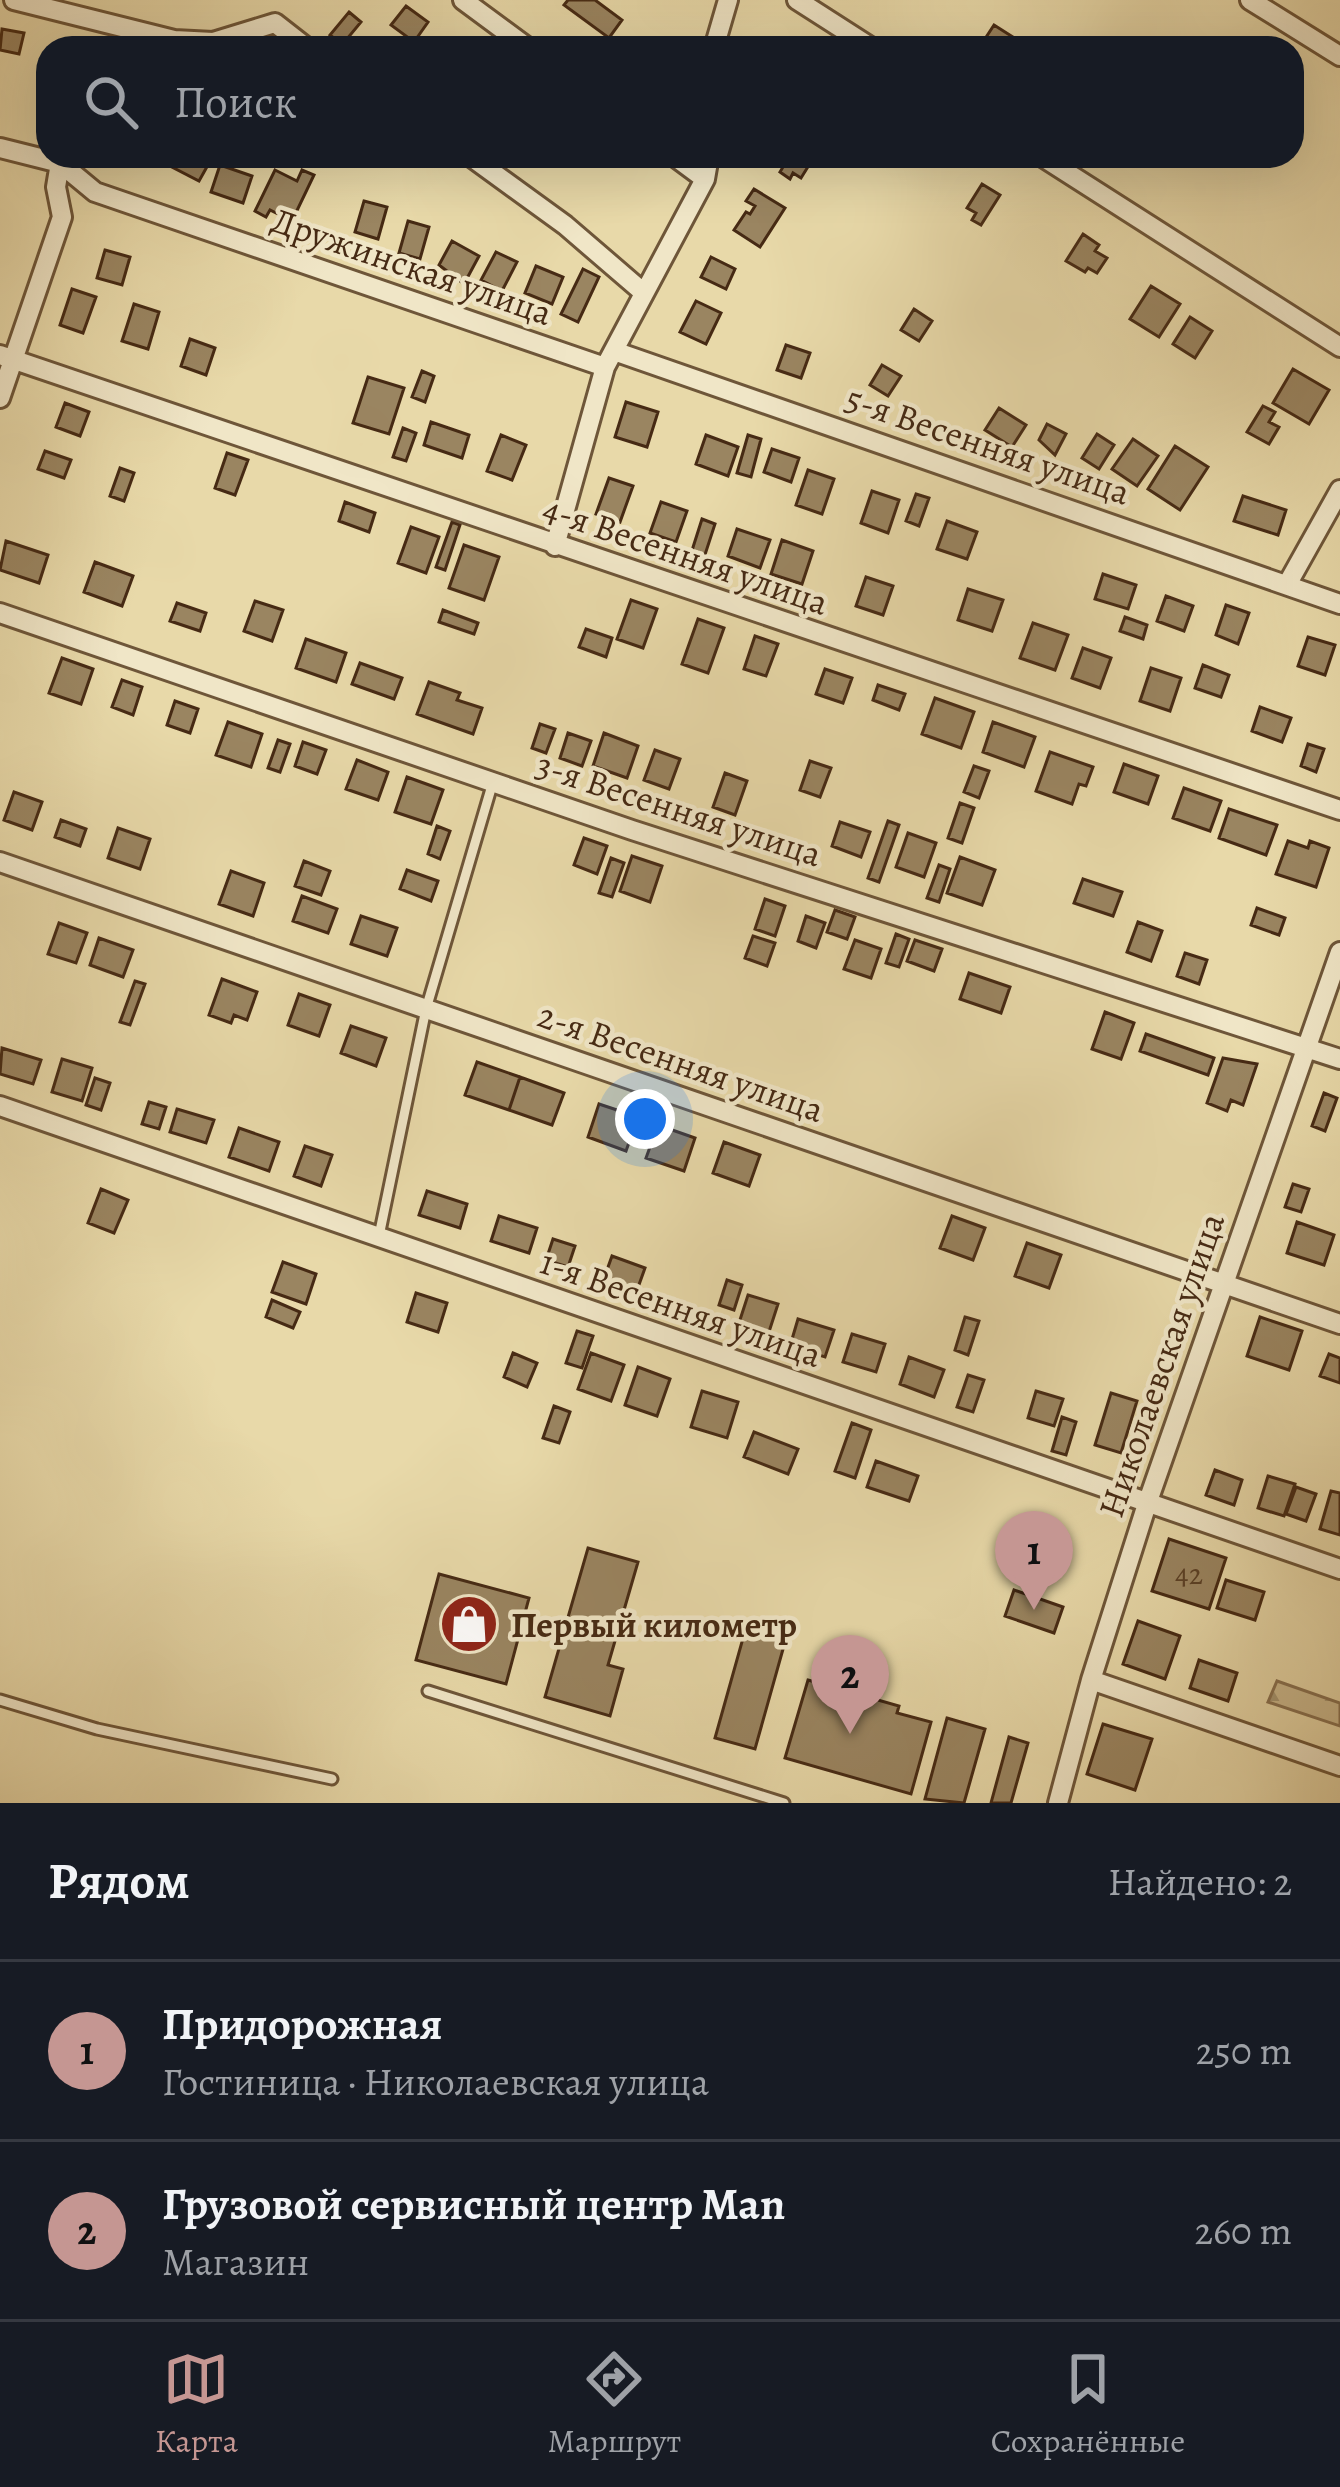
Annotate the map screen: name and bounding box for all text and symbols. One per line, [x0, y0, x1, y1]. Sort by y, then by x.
search box [36, 36, 1304, 168]
icon: search [78, 69, 144, 135]
text: Поиск [174, 71, 297, 133]
street label: Дружинская улица [265, 195, 559, 337]
street label: 5-я Весенняя улица [839, 373, 1137, 517]
street label: 4-я Весенняя улица [537, 483, 835, 627]
street label: 3-я Весенняя улица [530, 740, 828, 878]
street label: 2-я Весенняя улица [532, 990, 831, 1134]
your location [615, 1089, 675, 1149]
street label: Николаевская улица [1086, 1206, 1236, 1524]
street label: 1-я Весенняя улица [534, 1237, 829, 1379]
pin: 1 [995, 1511, 1073, 1610]
house number: 42 [1175, 1554, 1203, 1594]
shop icon: Первый километр [438, 1593, 500, 1655]
place label: Первый километр [511, 1600, 797, 1649]
pin: 2 [811, 1635, 889, 1734]
text: Рядом [48, 1846, 190, 1916]
text: Найдено: 2 [1108, 1855, 1292, 1908]
text: Придорожная [162, 1993, 442, 2055]
text: 1 [80, 2024, 94, 2077]
text: 250 m [1196, 2024, 1292, 2077]
text: Гостиница · Николаевская улица [162, 2055, 709, 2108]
text: Грузовой сервисный центр Man [162, 2173, 785, 2235]
text: 2 [78, 2204, 96, 2257]
text: 260 m [1194, 2204, 1292, 2257]
text: Магазин [162, 2235, 309, 2288]
tab: Карта [155, 2346, 238, 2463]
tab: Маршрут [547, 2346, 681, 2463]
tab: Сохранённые [991, 2346, 1185, 2463]

